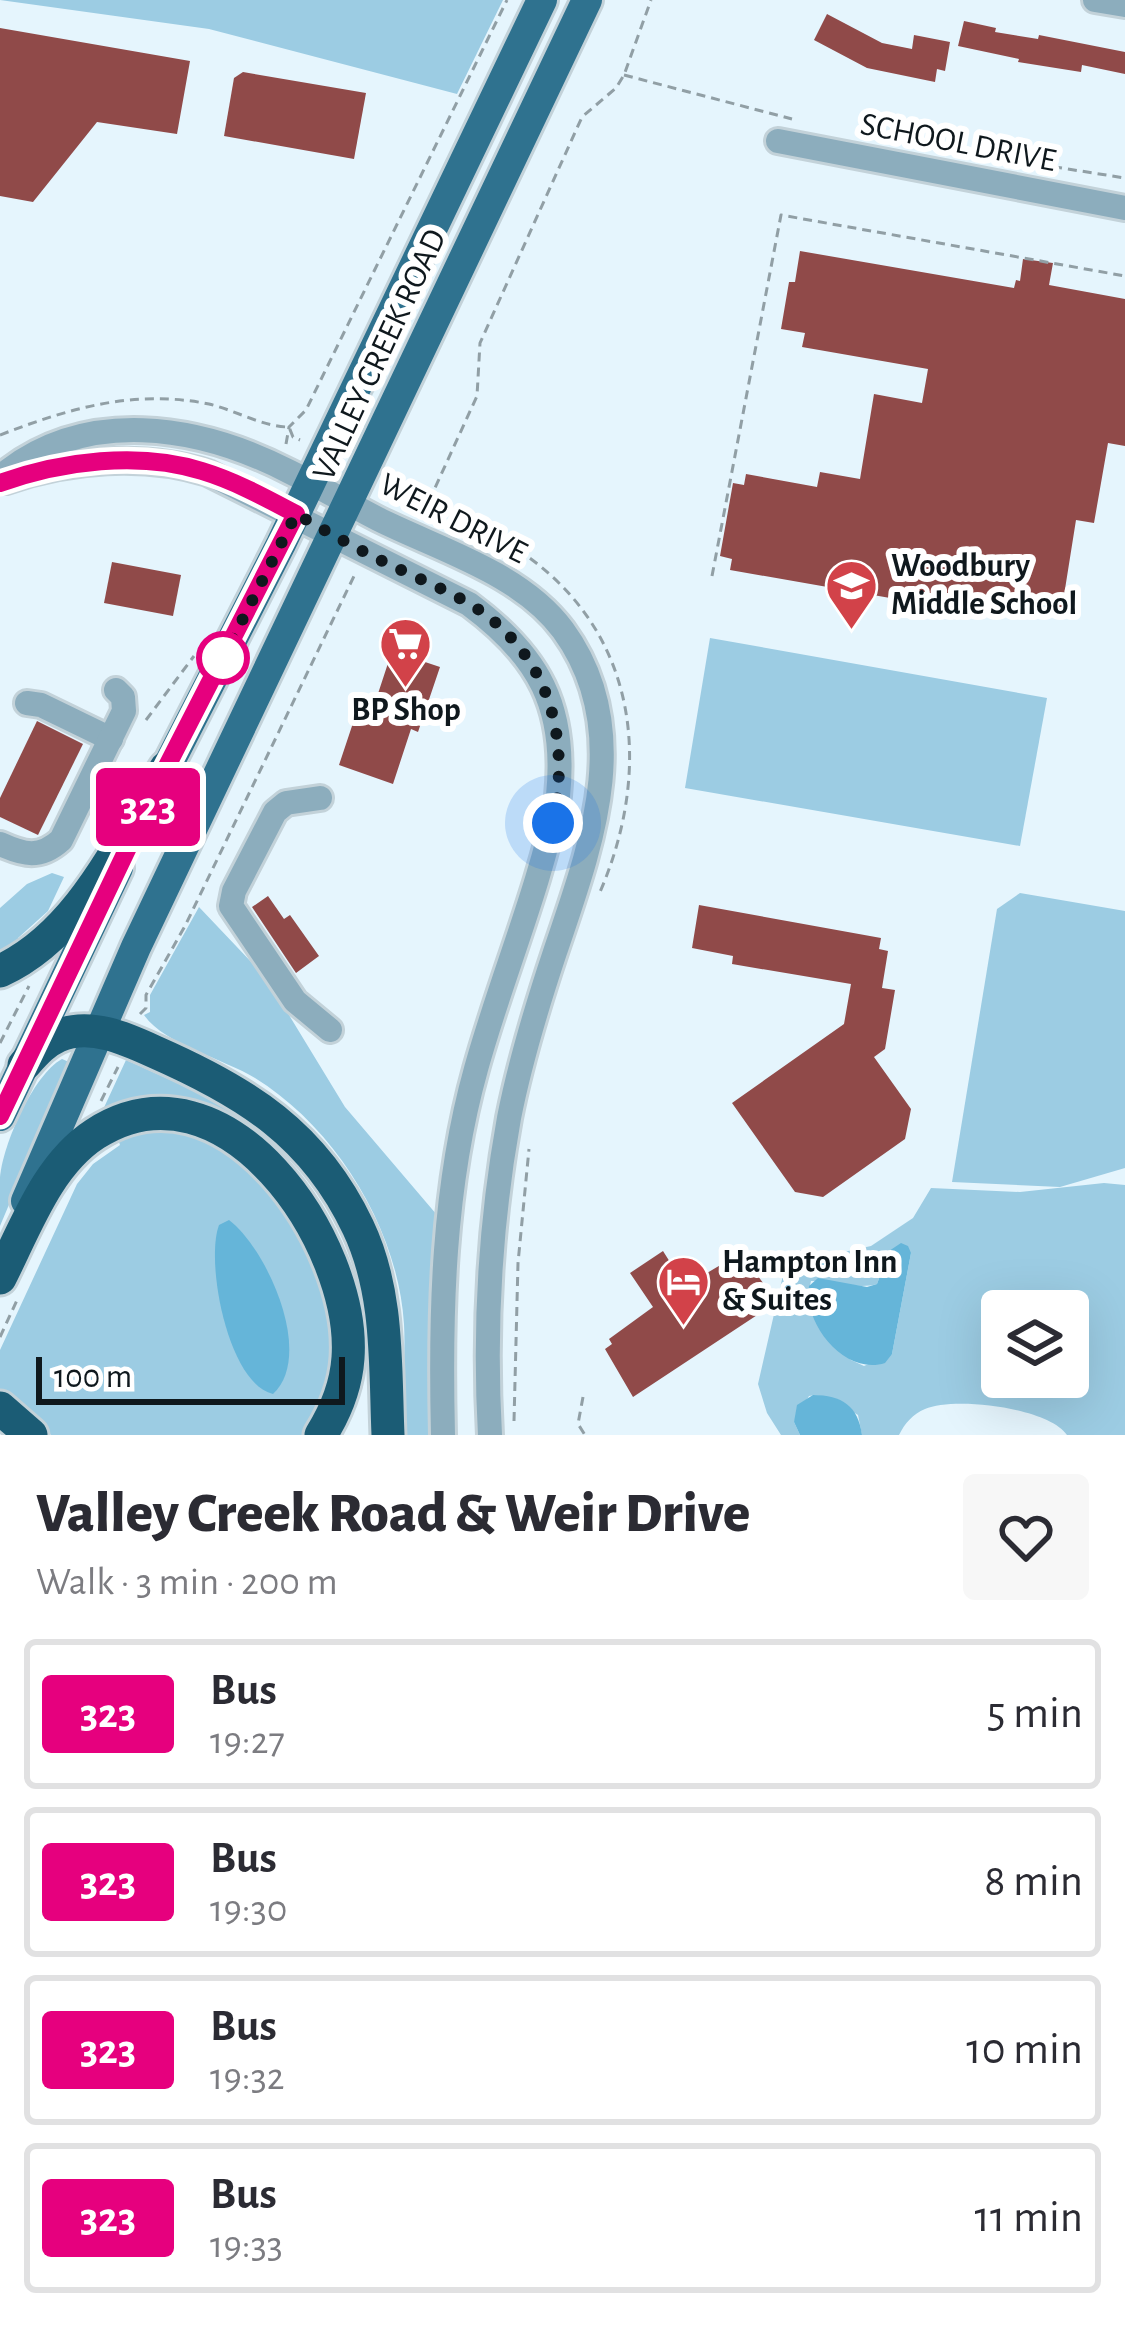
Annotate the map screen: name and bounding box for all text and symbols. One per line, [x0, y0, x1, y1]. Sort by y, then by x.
street label: SCHOOL DRIVE [858, 108, 1059, 178]
street label: VALLEY CREEK ROAD [307, 224, 453, 486]
street label: WEIR DRIVE [374, 468, 532, 570]
place label: Woodbury Middle School [891, 550, 1077, 621]
school or university icon: Woodbury Middle School [824, 557, 880, 631]
supermarket icon: BP Shop [378, 615, 434, 689]
unlabelled marker [198, 633, 248, 683]
place label: BP Shop [351, 694, 461, 727]
line badge: 323 [79, 768, 217, 846]
text: 323 [120, 786, 176, 828]
your location [523, 793, 583, 853]
place label: Hampton Inn & Suites [722, 1246, 898, 1317]
hotel icon: Hampton Inn & Suites [655, 1253, 711, 1327]
map controls [981, 1290, 1089, 1398]
button: layers [981, 1290, 1089, 1398]
scale bar [36, 1351, 345, 1404]
text: 100 m [54, 1361, 132, 1394]
button: heart [963, 1474, 1089, 1600]
text: Valley Creek Road & Weir Drive [36, 1485, 750, 1542]
text: Walk · 3 min · 200 m [36, 1563, 338, 1602]
text: Bus [210, 1668, 277, 1713]
text: 5 min [987, 1691, 1083, 1736]
text: 323 [80, 1693, 136, 1735]
text: 19:27 [210, 1722, 285, 1761]
text: Bus [210, 1836, 277, 1881]
text: 8 min [984, 1859, 1083, 1904]
text: 323 [80, 1861, 136, 1903]
text: 19:30 [210, 1890, 287, 1929]
text: Bus [210, 2004, 277, 2049]
text: 10 min [966, 2027, 1083, 2072]
text: 323 [80, 2029, 136, 2071]
text: 19:32 [210, 2058, 285, 2097]
text: Bus [210, 2172, 277, 2217]
text: 11 min [975, 2195, 1083, 2240]
text: 323 [80, 2197, 136, 2239]
text: 19:33 [210, 2226, 283, 2265]

